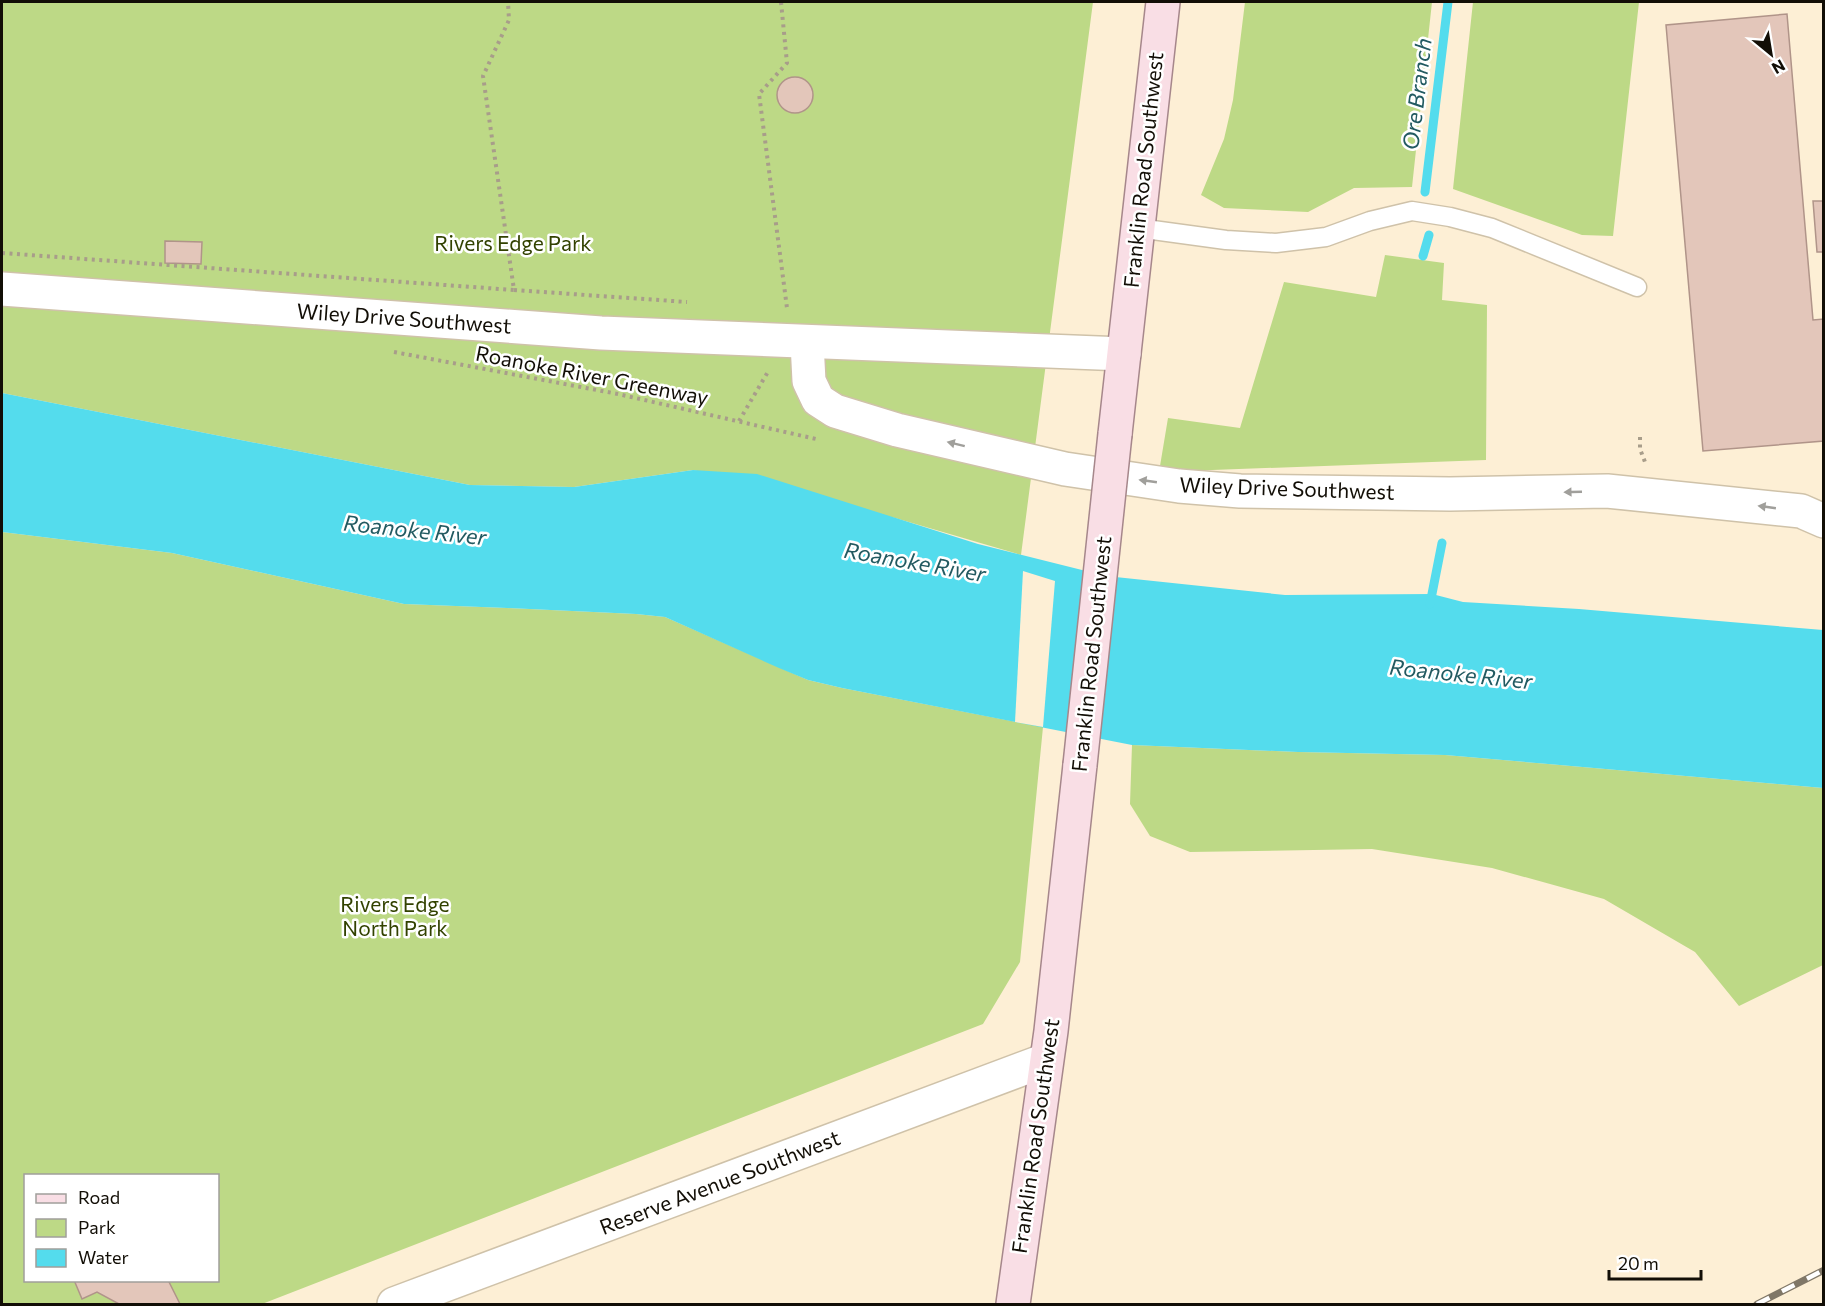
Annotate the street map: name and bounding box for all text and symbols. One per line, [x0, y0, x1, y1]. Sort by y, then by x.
north arrow [1741, 24, 1801, 84]
water label: Ore Branch [1396, 36, 1437, 151]
street label: Franklin Road Southwest [1118, 51, 1167, 289]
text: N [1769, 56, 1789, 79]
park label: Rivers Edge Park [434, 230, 592, 255]
street label: Wiley Drive Southwest [296, 298, 512, 337]
street label: Roanoke River Greenway [474, 340, 711, 409]
one-way arrow [947, 439, 966, 449]
street label: Wiley Drive Southwest [1179, 471, 1395, 504]
one-way arrow [1138, 477, 1157, 486]
one-way arrow [1564, 487, 1583, 497]
one-way arrow [1758, 502, 1777, 512]
water label: Roanoke River [342, 509, 489, 551]
street label: Franklin Road Southwest [1066, 535, 1115, 773]
water label: Roanoke River [842, 536, 989, 587]
water label: Roanoke River [1388, 653, 1535, 695]
park label: Rivers Edge North Park [340, 891, 450, 940]
street label: Franklin Road Southwest [1006, 1017, 1063, 1255]
street label: Reserve Avenue Southwest [596, 1124, 843, 1239]
legend [24, 1174, 219, 1282]
text: Road [78, 1186, 120, 1208]
text: Park [78, 1216, 116, 1238]
scale bar [1609, 1243, 1700, 1281]
text: Water [78, 1246, 129, 1268]
text: 20 m [1618, 1252, 1659, 1274]

